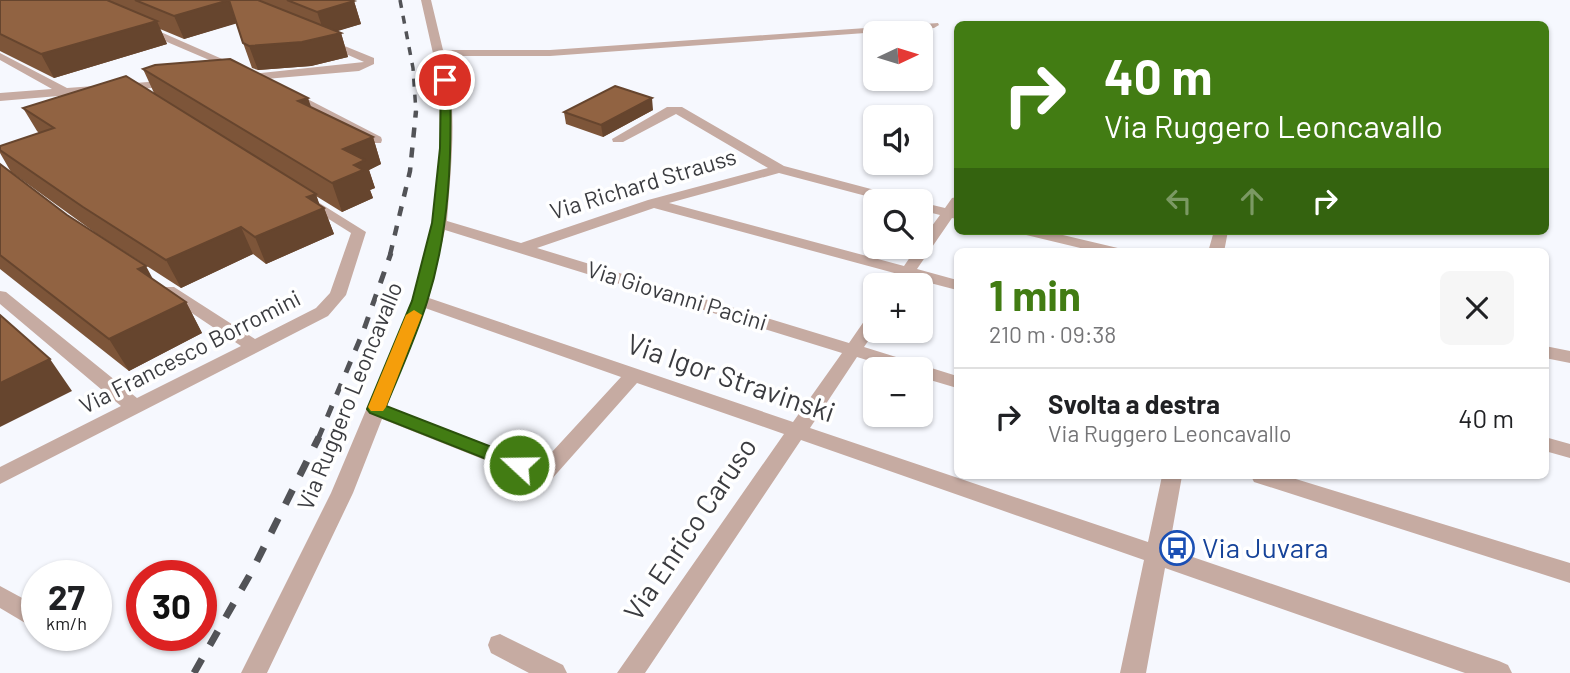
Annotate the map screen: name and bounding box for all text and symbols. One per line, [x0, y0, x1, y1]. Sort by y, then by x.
north arrow [863, 21, 933, 91]
map controls [863, 21, 933, 427]
text: 40 m [1104, 46, 1212, 105]
icon: right [989, 49, 1080, 140]
pin [415, 50, 475, 110]
icon: arrive [426, 61, 464, 99]
button: sound [863, 105, 933, 175]
text: Via Ruggero Leoncavallo [1104, 106, 1443, 144]
street label: Via Richard Strauss [546, 141, 739, 225]
icon: left [1160, 182, 1198, 220]
icon: ahead [1233, 182, 1271, 220]
icon: right [1306, 182, 1344, 220]
button: search [863, 189, 933, 259]
street label: Via Giovanni Pacini [584, 254, 771, 336]
text: 1 min [989, 269, 1081, 319]
button: close [1440, 271, 1514, 345]
button: + [863, 273, 933, 343]
street label: Via Ruggero Leoncavallo [290, 277, 408, 514]
street label: Via Francesco Borromini [74, 283, 305, 419]
text: 210 m · 09:38 [989, 320, 1116, 348]
street label: Via Igor Stravinski [623, 326, 840, 429]
button: − [863, 357, 933, 427]
text: Svolta a destra [1048, 388, 1220, 419]
icon: right [989, 398, 1027, 436]
text: 40 m [1458, 402, 1514, 433]
text: Via Ruggero Leoncavallo [1048, 419, 1292, 447]
position arrow [482, 428, 556, 502]
street label: Via Enrico Caruso [615, 431, 763, 626]
bus stop icon: Via Juvara [1158, 529, 1196, 567]
place label: Via Juvara [1202, 530, 1328, 564]
speed limit sign: 30 [126, 560, 217, 651]
text: 27 [48, 575, 85, 617]
text: km/h [46, 612, 87, 634]

